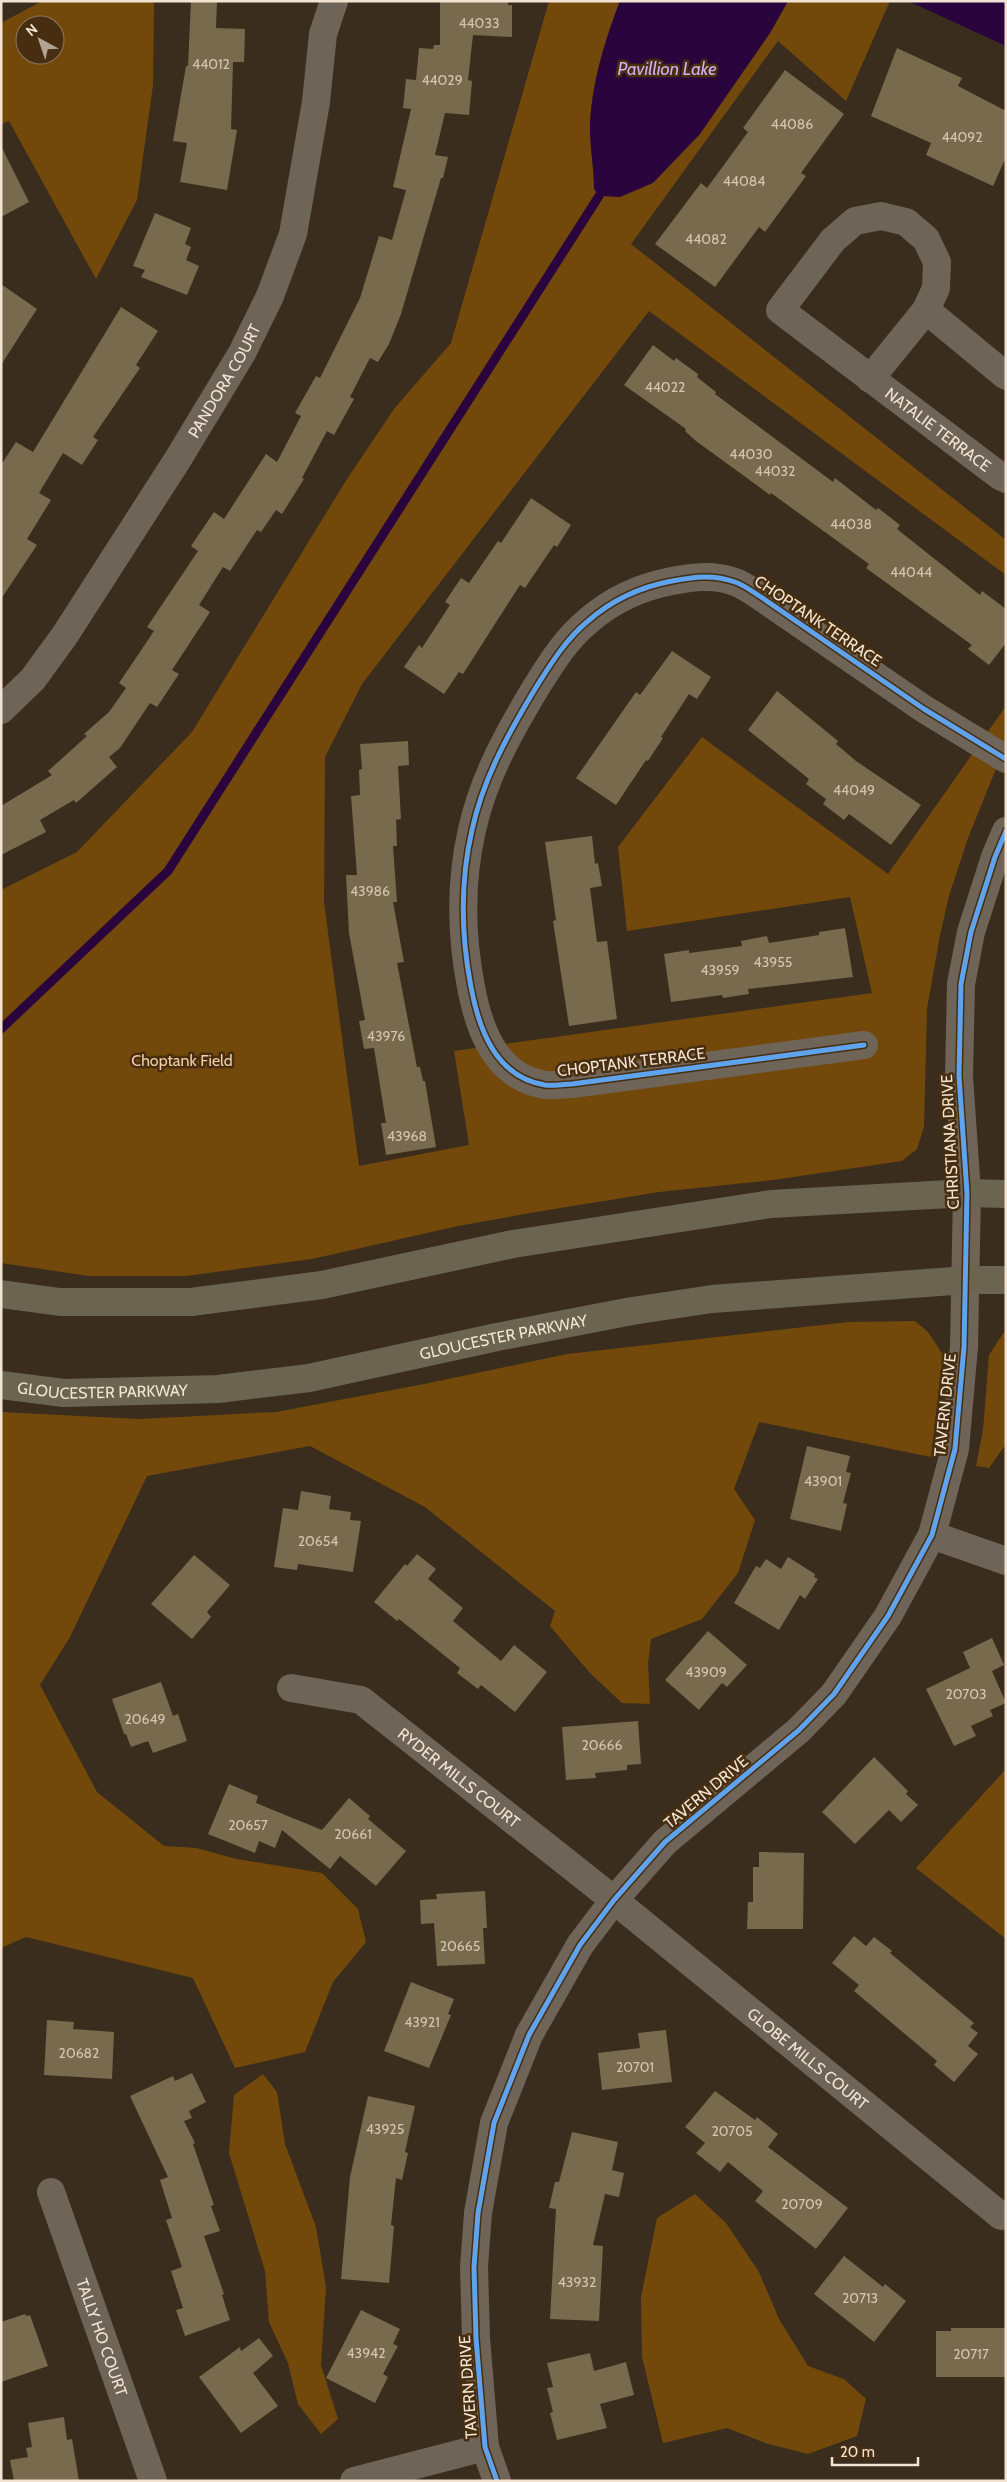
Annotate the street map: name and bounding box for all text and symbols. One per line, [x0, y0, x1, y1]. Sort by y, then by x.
house number: 44033 [458, 14, 500, 32]
north arrow [15, 15, 65, 65]
text: N [22, 20, 41, 40]
house number: 44012 [192, 55, 230, 73]
water label: Pavillion Lake [617, 58, 717, 80]
house number: 44029 [421, 71, 463, 89]
house number: 44086 [771, 115, 813, 133]
house number: 44092 [941, 128, 983, 146]
house number: 44084 [723, 172, 765, 190]
house number: 44082 [685, 230, 727, 248]
street label: PANDORA COURT [184, 320, 264, 441]
house number: 44022 [645, 378, 685, 396]
street label: NATALIE TERRACE [882, 383, 995, 475]
house number: 44030 [729, 445, 773, 463]
house number: 44032 [755, 462, 795, 480]
house number: 44038 [830, 515, 872, 533]
house number: 44044 [890, 563, 932, 581]
street label: CHOPTANK TERRACE [751, 571, 885, 671]
house number: 44049 [833, 781, 875, 799]
house number: 43986 [350, 882, 390, 900]
house number: 43955 [754, 953, 792, 971]
house number: 43959 [700, 961, 740, 979]
house number: 43976 [367, 1027, 405, 1045]
street label: CHOPTANK TERRACE [556, 1043, 706, 1081]
park label: Choptank Field [131, 1051, 233, 1070]
street label: CHRISTIANA DRIVE [937, 1074, 963, 1210]
house number: 43968 [387, 1127, 427, 1145]
street label: GLOUCESTER PARKWAY [418, 1310, 590, 1363]
street label: TAVERN DRIVE [930, 1352, 960, 1458]
street label: GLOUCESTER PARKWAY [16, 1378, 189, 1403]
house number: 43901 [804, 1472, 842, 1490]
house number: 20654 [298, 1532, 338, 1550]
house number: 43909 [685, 1663, 727, 1681]
house number: 20703 [945, 1685, 987, 1703]
house number: 20649 [124, 1710, 166, 1728]
street label: RYDER MILLS COURT [394, 1724, 524, 1832]
house number: 20666 [582, 1736, 623, 1754]
street label: TAVERN DRIVE [660, 1751, 752, 1833]
house number: 20657 [228, 1816, 268, 1834]
house number: 20661 [334, 1825, 372, 1843]
house number: 20665 [440, 1937, 480, 1955]
street label: GLOBE MILLS COURT [744, 2004, 873, 2114]
house number: 43921 [404, 2013, 440, 2031]
house number: 20682 [59, 2044, 99, 2062]
house number: 20701 [616, 2058, 654, 2076]
house number: 43925 [366, 2120, 404, 2138]
house number: 20705 [711, 2122, 753, 2140]
house number: 20709 [781, 2195, 823, 2213]
house number: 43932 [558, 2273, 596, 2291]
street label: TALLY HO COURT [73, 2276, 132, 2399]
house number: 20713 [842, 2289, 878, 2307]
street label: TAVERN DRIVE [455, 2334, 481, 2439]
house number: 43942 [346, 2344, 386, 2362]
house number: 20717 [953, 2345, 989, 2363]
scale bar [832, 2434, 918, 2466]
text: 20 m [840, 2443, 875, 2461]

